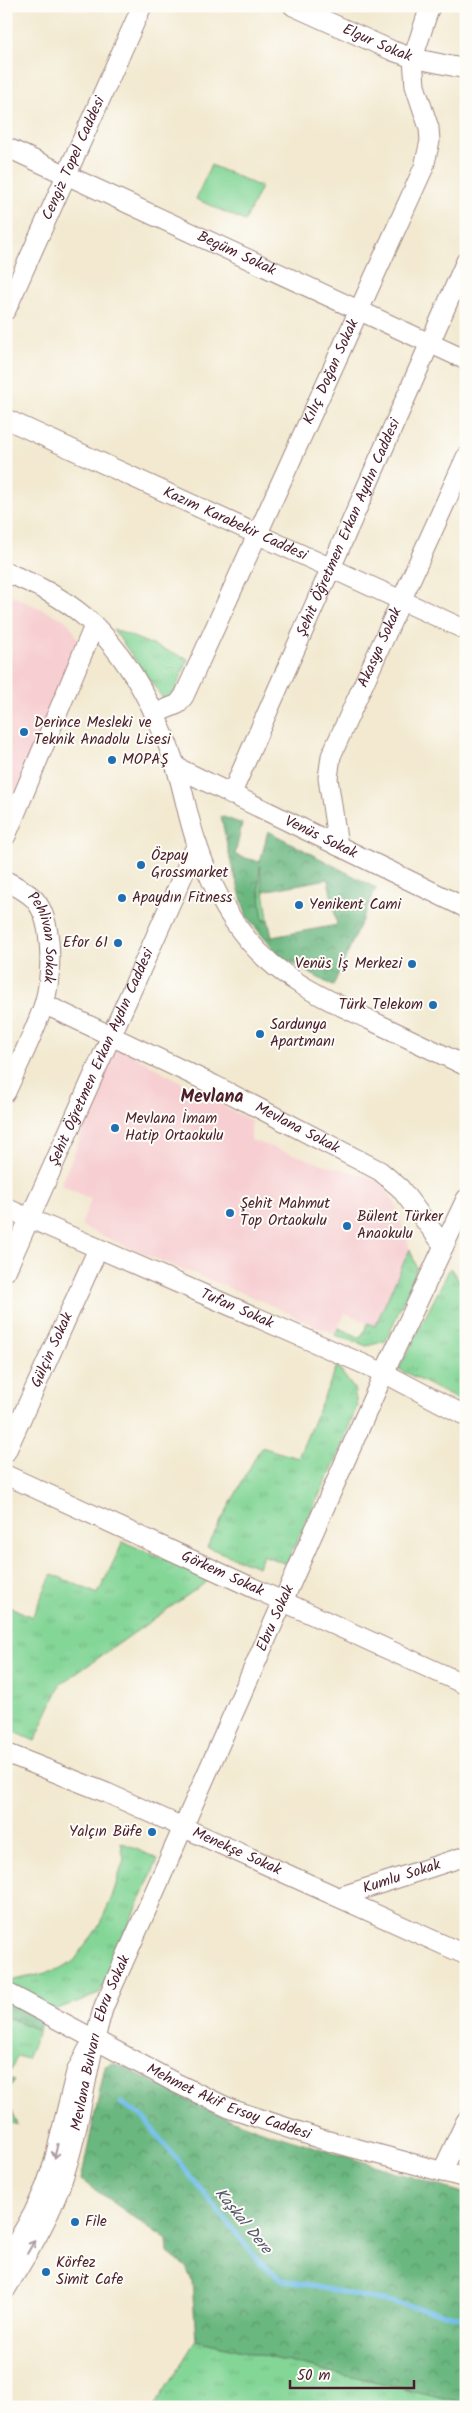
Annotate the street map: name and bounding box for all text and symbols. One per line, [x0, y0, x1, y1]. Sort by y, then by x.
street label: Elgur Sokak [338, 18, 416, 69]
street label: Cengiz Topel Caddesi [36, 91, 113, 224]
street label: Begüm Sokak [193, 225, 281, 283]
street label: Kılıç Doğan Sokak [297, 314, 366, 429]
street label: Şehit Öğretmen Erkan Aydın Caddesi [290, 414, 408, 641]
street label: Kazım Karabekir Caddesi [159, 481, 312, 568]
street label: Akasya Sokak [351, 603, 409, 691]
place label: Derince Mesleki ve Teknik Anadolu Lisesi [34, 711, 172, 752]
marker: Derince Mesleki ve Teknik Anadolu Lisesi [18, 726, 30, 738]
place label: MOPAŞ [122, 748, 168, 772]
marker: MOPAŞ [106, 754, 118, 766]
street label: Venüs Sokak [280, 809, 362, 866]
place label: Özpay Grossmarket [151, 844, 228, 885]
marker: Özpay Grossmarket [135, 859, 147, 871]
street label: Pehlivan Sokak [21, 886, 62, 985]
place label: Apaydın Fitness [132, 886, 233, 910]
marker: Apaydın Fitness [116, 892, 128, 904]
place label: Yenikent Cami [309, 893, 403, 917]
marker: Yenikent Cami [293, 899, 305, 911]
place label: Efor 61 [63, 931, 108, 955]
marker: Efor 61 [112, 937, 124, 949]
street label: Şehit Öğretmen Erkan Aydın Caddesi [42, 943, 161, 1170]
place label: Venüs İş Merkezi [295, 952, 403, 976]
marker: Venüs İş Merkezi [406, 958, 418, 970]
place label: Türk Telekom [339, 993, 423, 1017]
marker: Türk Telekom [427, 999, 439, 1011]
place label: Sardunya Apartmanı [270, 1013, 335, 1054]
marker: Sardunya Apartmanı [254, 1028, 266, 1040]
district label: Mevlana [180, 1083, 244, 1112]
street label: Mevlana Sokak [251, 1096, 345, 1161]
place label: Mevlana İmam Hatip Ortaokulu [125, 1107, 224, 1148]
marker: Mevlana İmam Hatip Ortaokulu [109, 1122, 121, 1134]
place label: Şehit Mahmut Top Ortaokulu [240, 1192, 330, 1233]
place label: Bülent Türker Anaokulu [357, 1205, 444, 1246]
marker: Şehit Mahmut Top Ortaokulu [224, 1207, 236, 1219]
marker: Bülent Türker Anaokulu [341, 1220, 353, 1232]
street label: Tufan Sokak [196, 1282, 278, 1336]
street label: Gülçin Sokak [25, 1308, 80, 1391]
street label: Görkem Sokak [177, 1545, 269, 1604]
street label: Ebru Sokak [250, 1580, 301, 1655]
place label: Yalçın Büfe [69, 1820, 142, 1844]
street label: Menekşe Sokak [188, 1821, 286, 1883]
marker: Yalçın Büfe [146, 1826, 158, 1838]
street label: Kumlu Sokak [360, 1853, 445, 1901]
street label: Ebru Sokak [88, 1951, 137, 2025]
street label: Mevlana Bulvarı [64, 2030, 108, 2133]
street label: Mehmet Akif Ersoy Caddesi [142, 2057, 315, 2147]
one-way arrow [51, 2143, 60, 2159]
water label: Kaşkal Dere [208, 2182, 279, 2261]
place label: File [85, 2210, 107, 2234]
marker: File [69, 2216, 81, 2228]
one-way arrow [26, 2241, 36, 2255]
place label: Körfez Simit Cafe [56, 2251, 124, 2292]
marker: Körfez Simit Cafe [40, 2266, 52, 2278]
scale bar [290, 2358, 413, 2390]
text: 50 m [297, 2364, 331, 2388]

